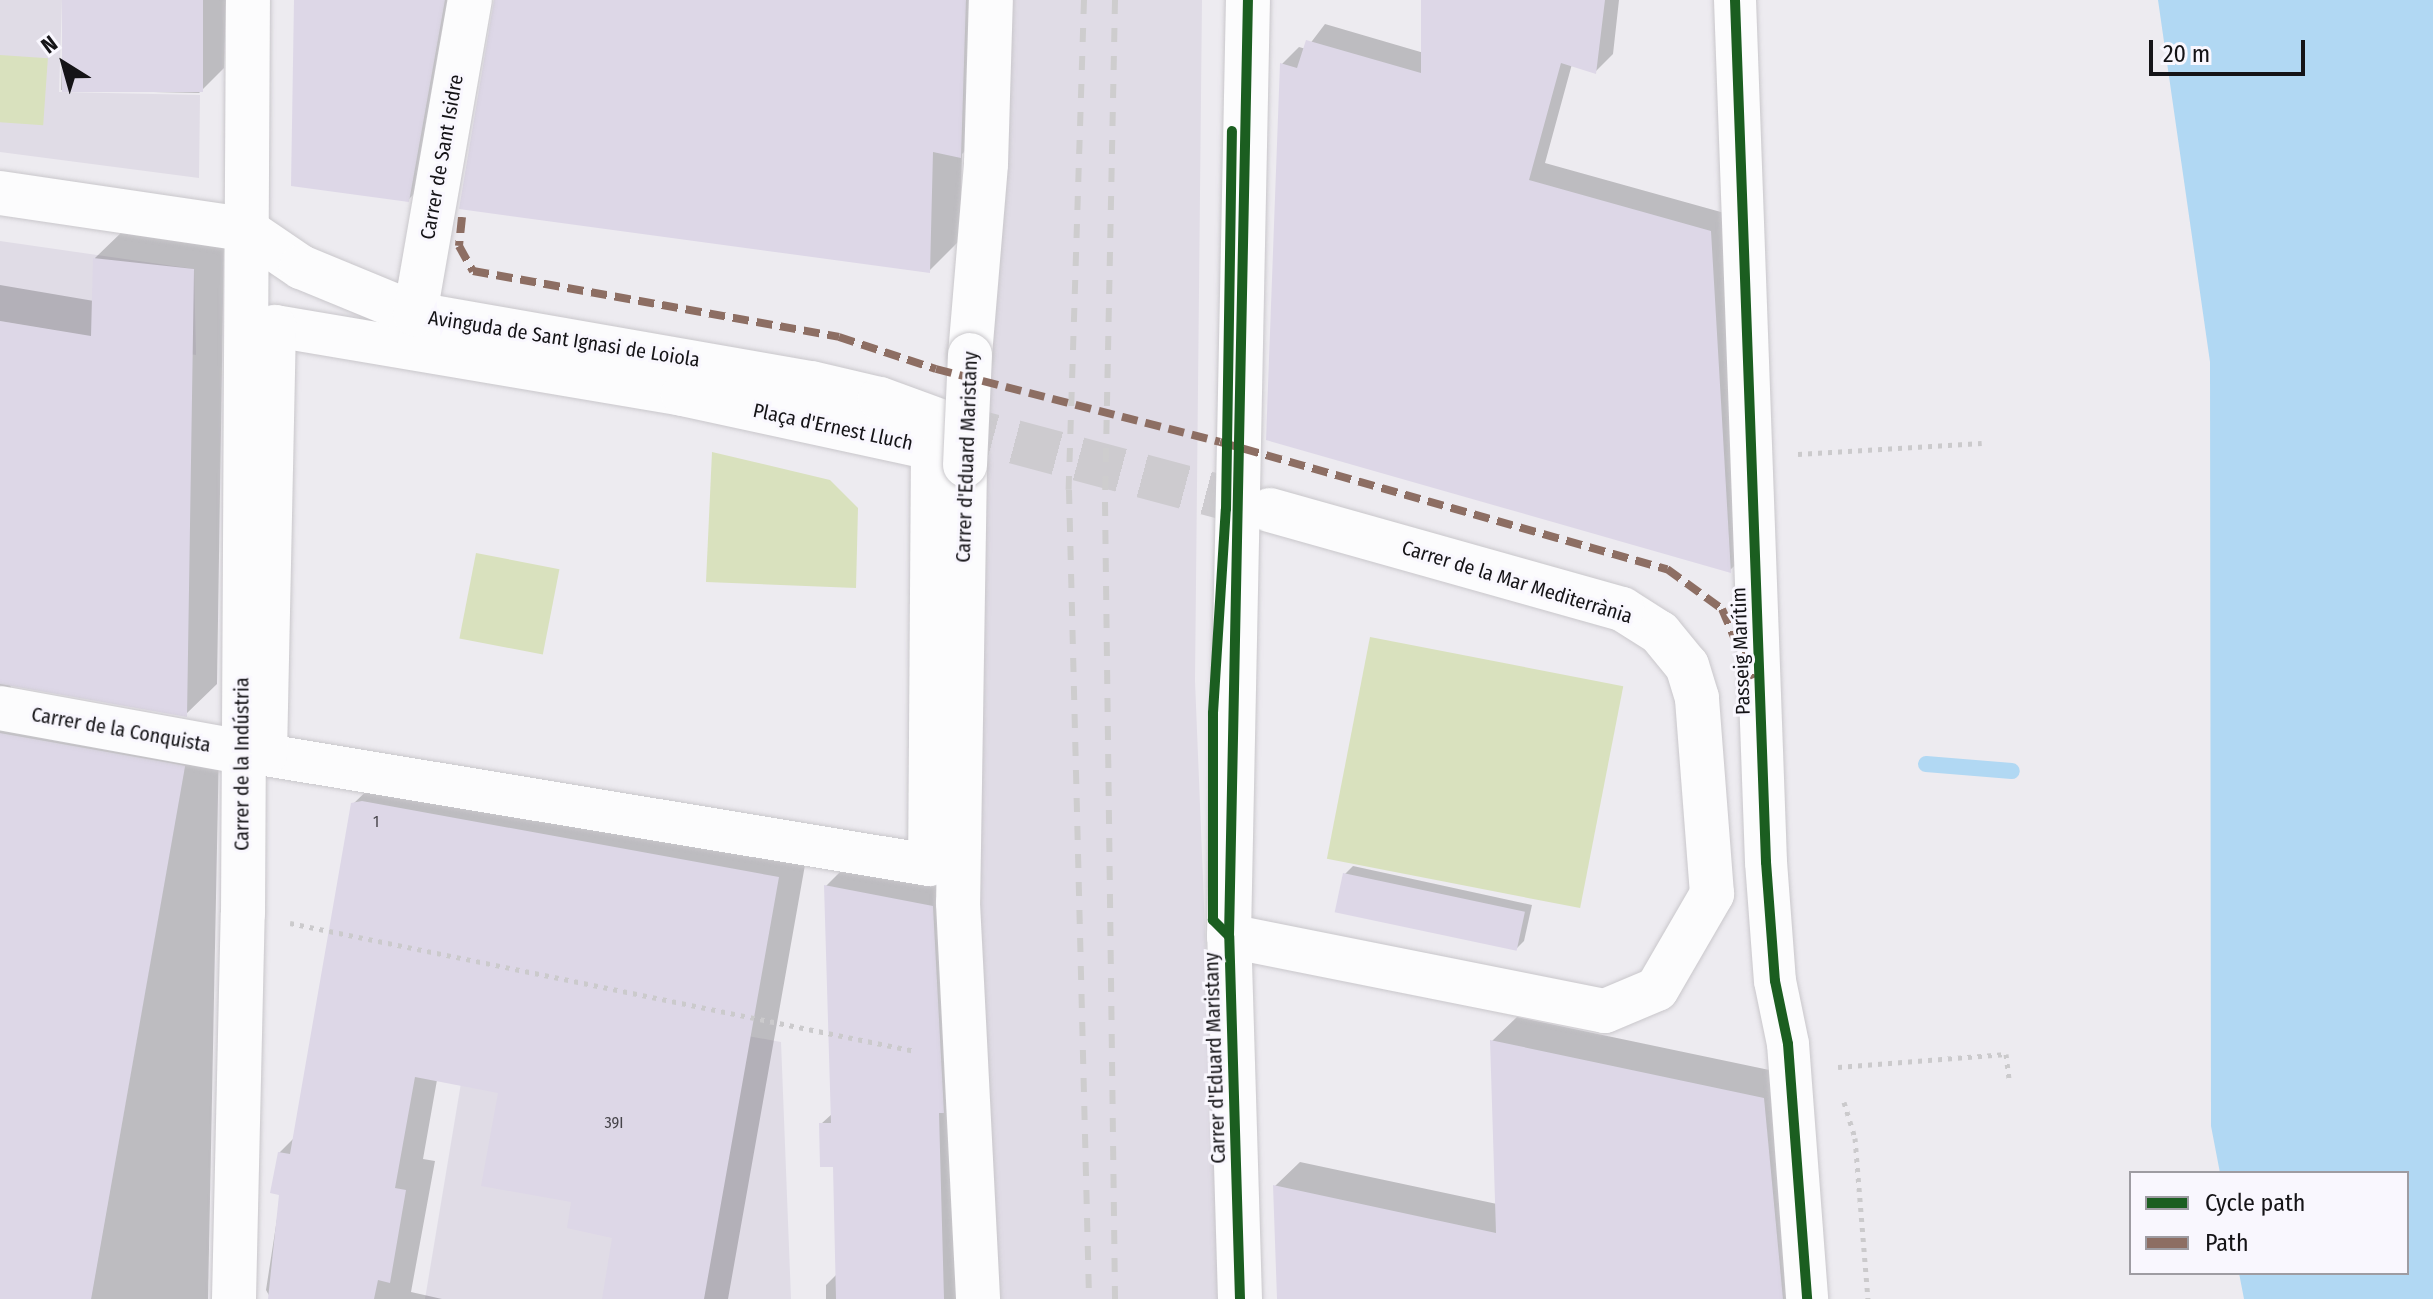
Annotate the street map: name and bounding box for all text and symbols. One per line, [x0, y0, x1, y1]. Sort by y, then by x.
north arrow [24, 24, 104, 104]
scale bar [2153, 24, 2309, 74]
text: N [36, 30, 63, 59]
text: 20 m [2163, 40, 2210, 68]
street label: Carrer de Sant Isidre [416, 73, 468, 241]
street label: Avinguda de Sant Ignasi de Loiola [427, 306, 701, 372]
street label: Carrer d'Eduard Maristany [951, 351, 983, 563]
street label: Plaça d'Ernest Lluch [751, 398, 915, 456]
street label: Carrer de la Mar Mediterrània [1399, 535, 1635, 629]
street label: Passeig Marítim [1727, 587, 1755, 715]
street label: Carrer de la Indústria [230, 677, 254, 851]
street label: Carrer de la Conquista [30, 702, 212, 758]
house number: 1 [373, 812, 379, 832]
street label: Carrer d'Eduard Maristany [1199, 952, 1231, 1164]
house number: 39I [604, 1113, 624, 1133]
legend [2129, 1171, 2409, 1275]
text: Cycle path [2205, 1189, 2305, 1217]
text: Path [2205, 1229, 2249, 1257]

